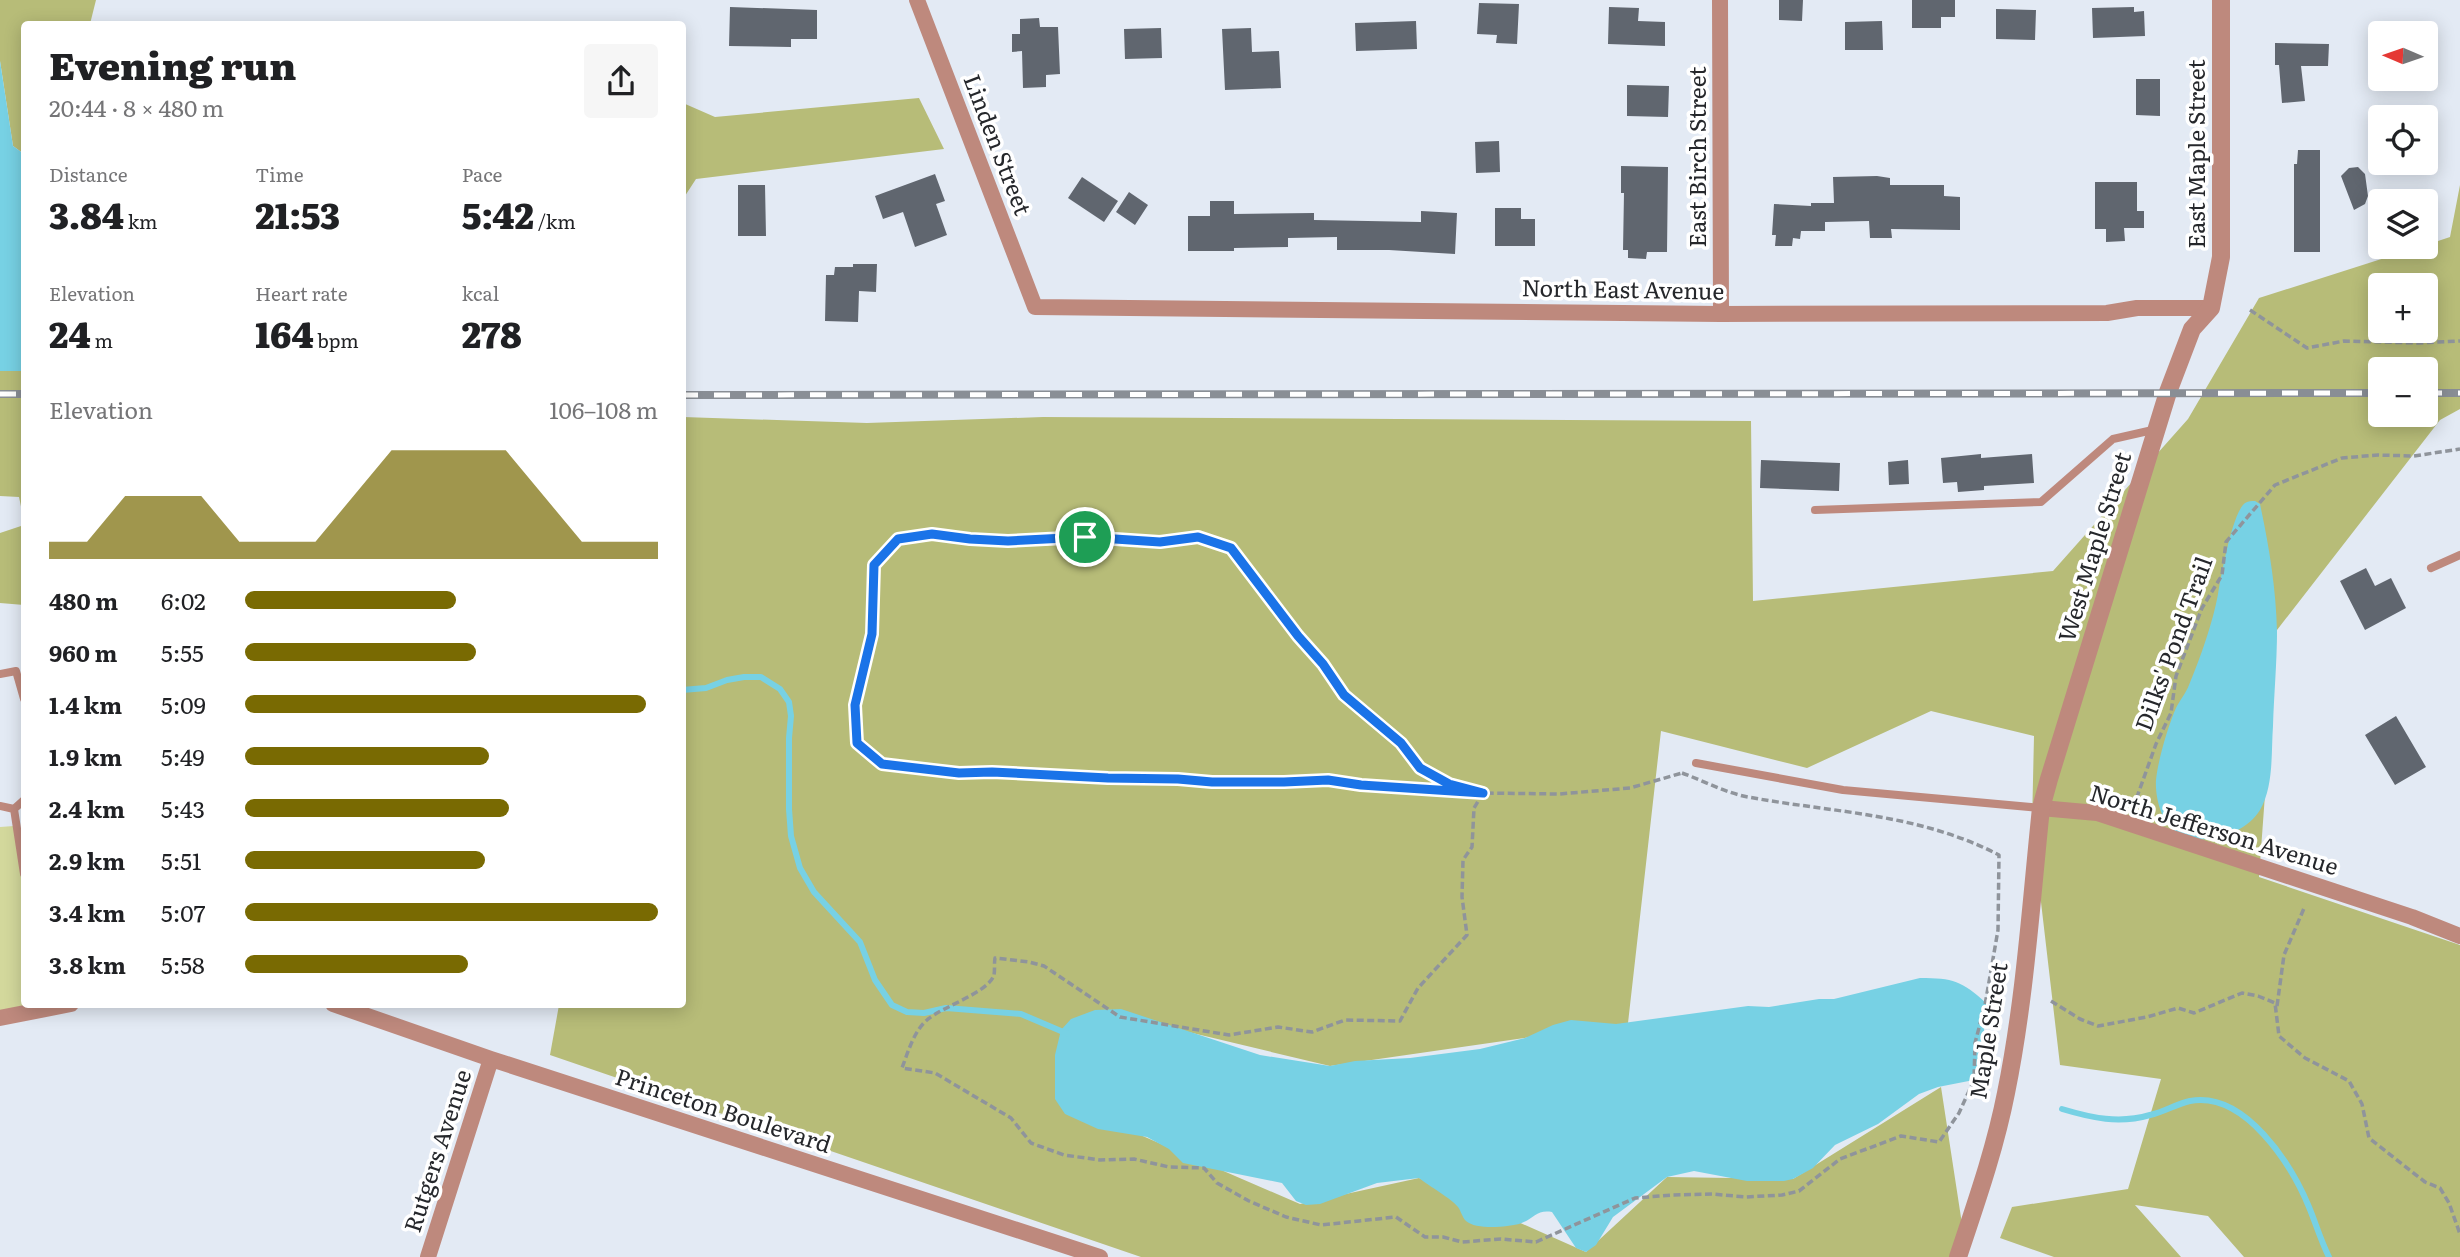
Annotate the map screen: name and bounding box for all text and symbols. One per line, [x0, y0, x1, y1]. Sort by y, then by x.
north arrow [2368, 21, 2438, 91]
map controls [2368, 21, 2438, 427]
text: Evening run [49, 35, 296, 92]
button: share [584, 44, 658, 118]
street label: East Maple Street [2178, 59, 2212, 249]
street label: East Birch Street [1679, 66, 1713, 248]
street label: Linden Street [956, 69, 1042, 220]
text: 20:44 · 8 × 480 m [49, 90, 224, 124]
button: locate [2368, 105, 2438, 175]
text: Distance [49, 160, 128, 188]
text: Time [255, 160, 304, 188]
text: Pace [462, 160, 502, 188]
text: 3.84 [49, 188, 124, 240]
text: 21:53 [255, 188, 340, 240]
text: 5:42 [462, 188, 534, 240]
button: layers [2368, 189, 2438, 259]
text: km [124, 207, 158, 235]
text: /km [534, 207, 576, 235]
street label: North East Avenue [1521, 269, 1725, 307]
button: + [2368, 273, 2438, 343]
text: Elevation [49, 279, 135, 307]
text: Heart rate [255, 279, 348, 307]
text: kcal [462, 279, 499, 307]
text: 24 [49, 307, 91, 359]
text: 164 [255, 307, 314, 359]
text: 278 [462, 307, 522, 359]
text: m [91, 326, 113, 354]
text: bpm [314, 326, 359, 354]
button: − [2368, 357, 2438, 427]
text: Elevation [49, 392, 153, 426]
text: 106–108 m [549, 392, 658, 426]
street label: West Maple Street [2048, 447, 2138, 646]
pin [1055, 507, 1115, 567]
icon: arrive [1066, 518, 1104, 556]
street label: Dilks' Pond Trail [2125, 551, 2220, 735]
text: 480 m [49, 583, 118, 617]
text: 6:02 [161, 583, 206, 617]
text: 960 m [49, 635, 117, 669]
text: 5:55 [161, 635, 204, 669]
text: 1.4 km [49, 687, 122, 721]
text: 5:09 [161, 687, 206, 721]
text: 1.9 km [49, 739, 122, 773]
text: 5:49 [161, 739, 205, 773]
street label: North Jefferson Avenue [2086, 774, 2343, 882]
text: 2.4 km [49, 791, 125, 825]
text: 5:43 [161, 791, 205, 825]
text: 2.9 km [49, 843, 125, 877]
text: 5:51 [161, 843, 201, 877]
text: 3.4 km [49, 895, 126, 929]
text: 5:07 [161, 895, 205, 929]
text: 3.8 km [49, 947, 126, 981]
text: 5:58 [161, 947, 205, 981]
street label: Maple Street [1959, 959, 2015, 1102]
street label: Princeton Boulevard [611, 1058, 836, 1160]
street label: Rutgers Avenue [394, 1064, 478, 1236]

